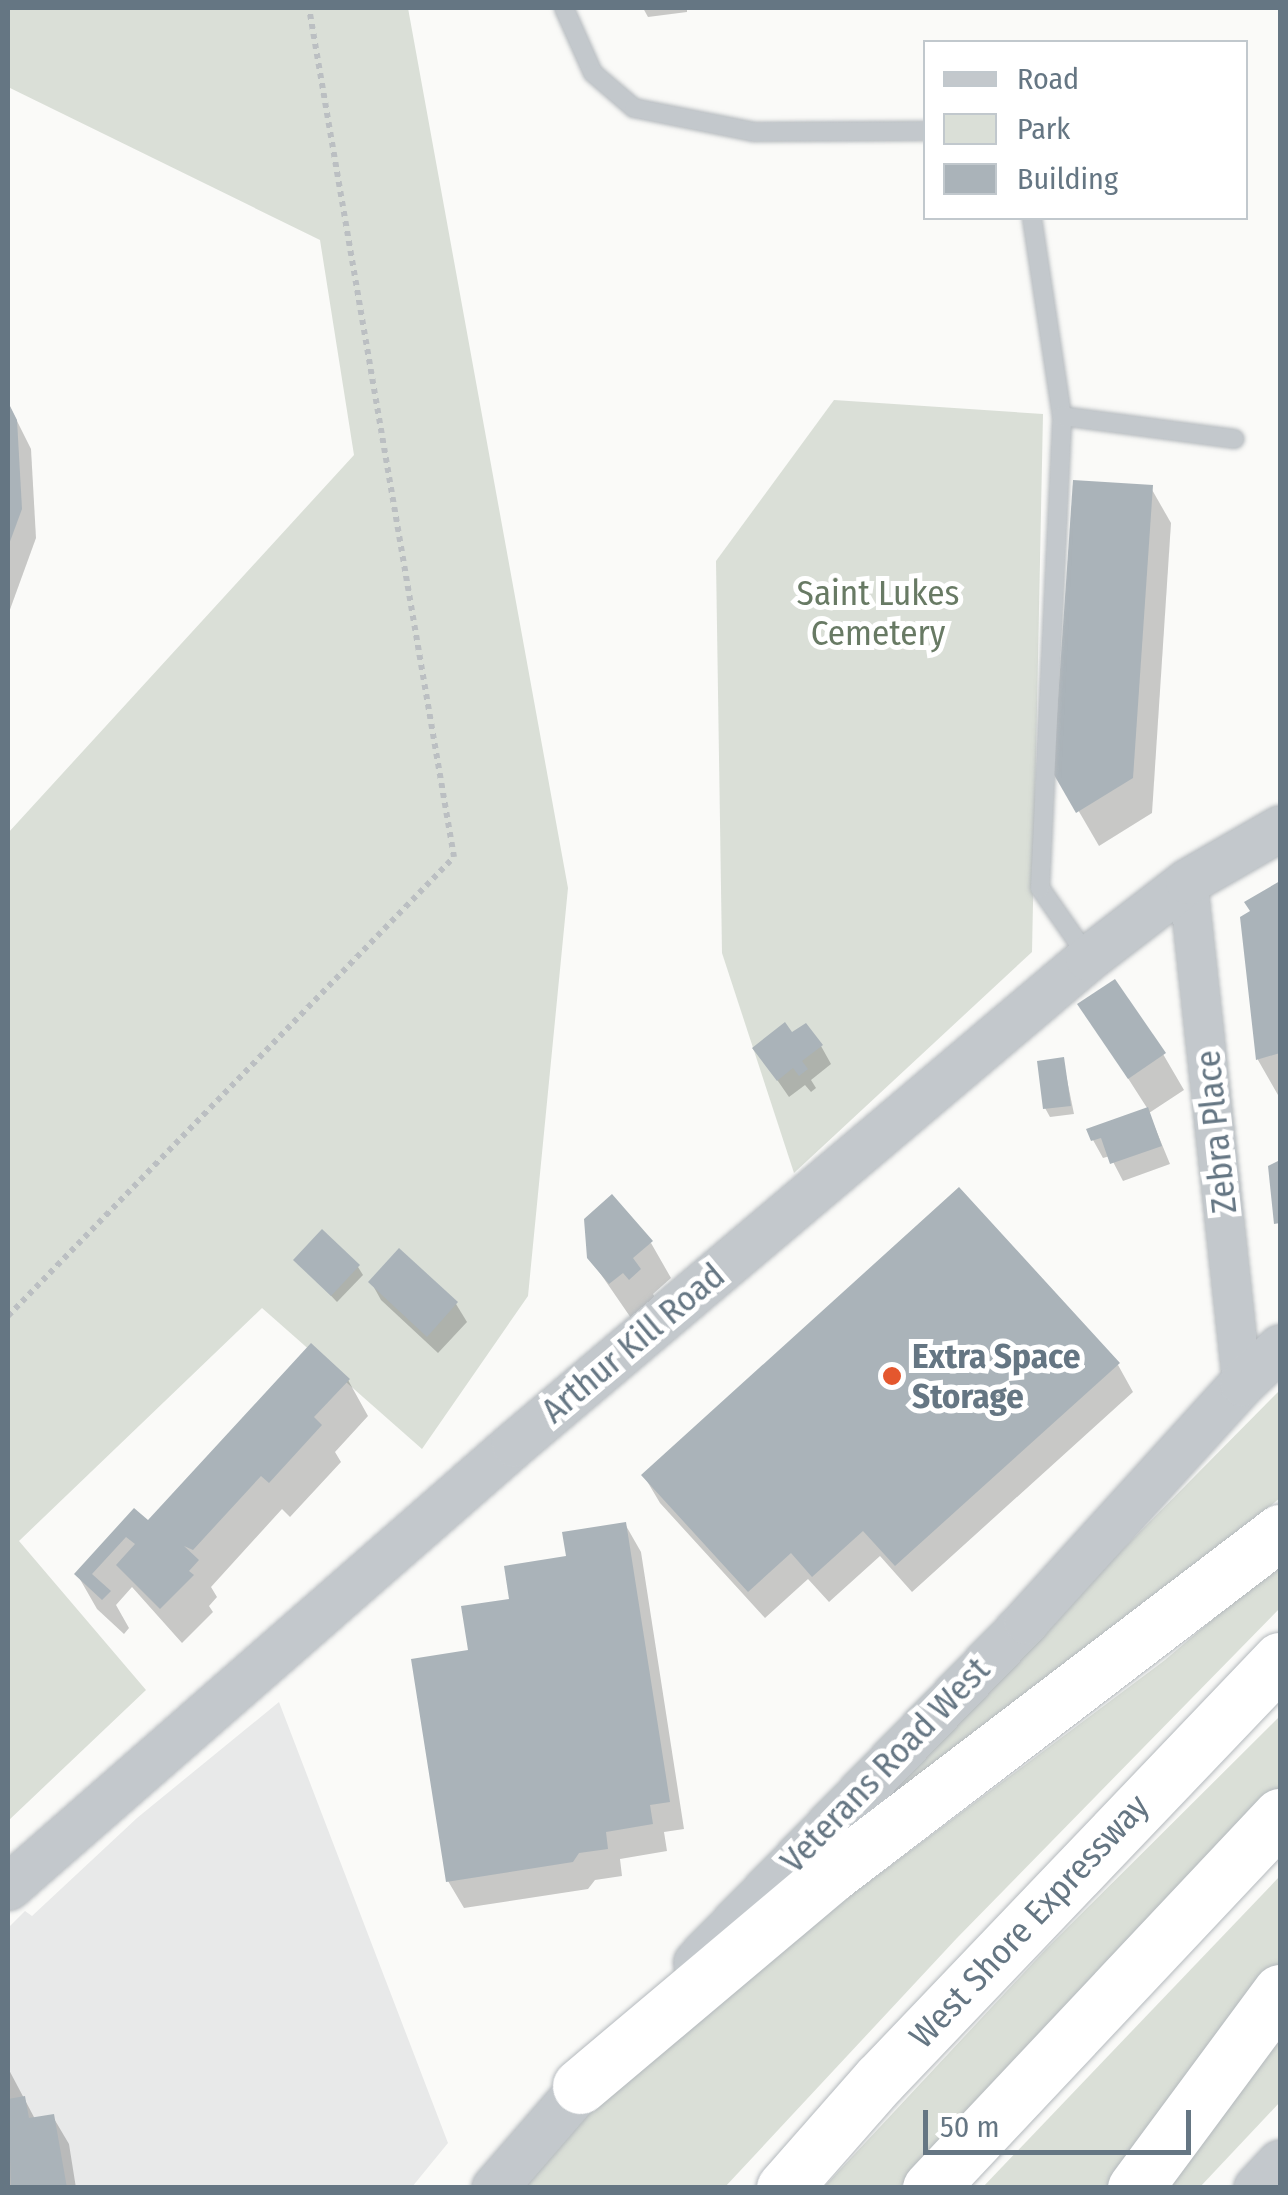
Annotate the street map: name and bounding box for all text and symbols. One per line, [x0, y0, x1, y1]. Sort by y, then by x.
legend [923, 40, 1248, 220]
text: Road [1017, 61, 1079, 97]
text: Park [1017, 111, 1070, 147]
text: Building [1017, 161, 1118, 197]
park label: Saint Lukes Cemetery [797, 572, 959, 654]
street label: Zebra Place [1187, 1048, 1245, 1216]
street label: Arthur Kill Road [533, 1254, 733, 1432]
place label: Extra Space Storage [912, 1335, 1080, 1417]
marker: Extra Space Storage [881, 1365, 903, 1387]
street label: Veterans Road West [772, 1649, 998, 1881]
street label: West Shore Expressway [901, 1785, 1157, 2057]
scale bar [928, 2090, 1196, 2152]
text: 50 m [940, 2109, 1000, 2145]

